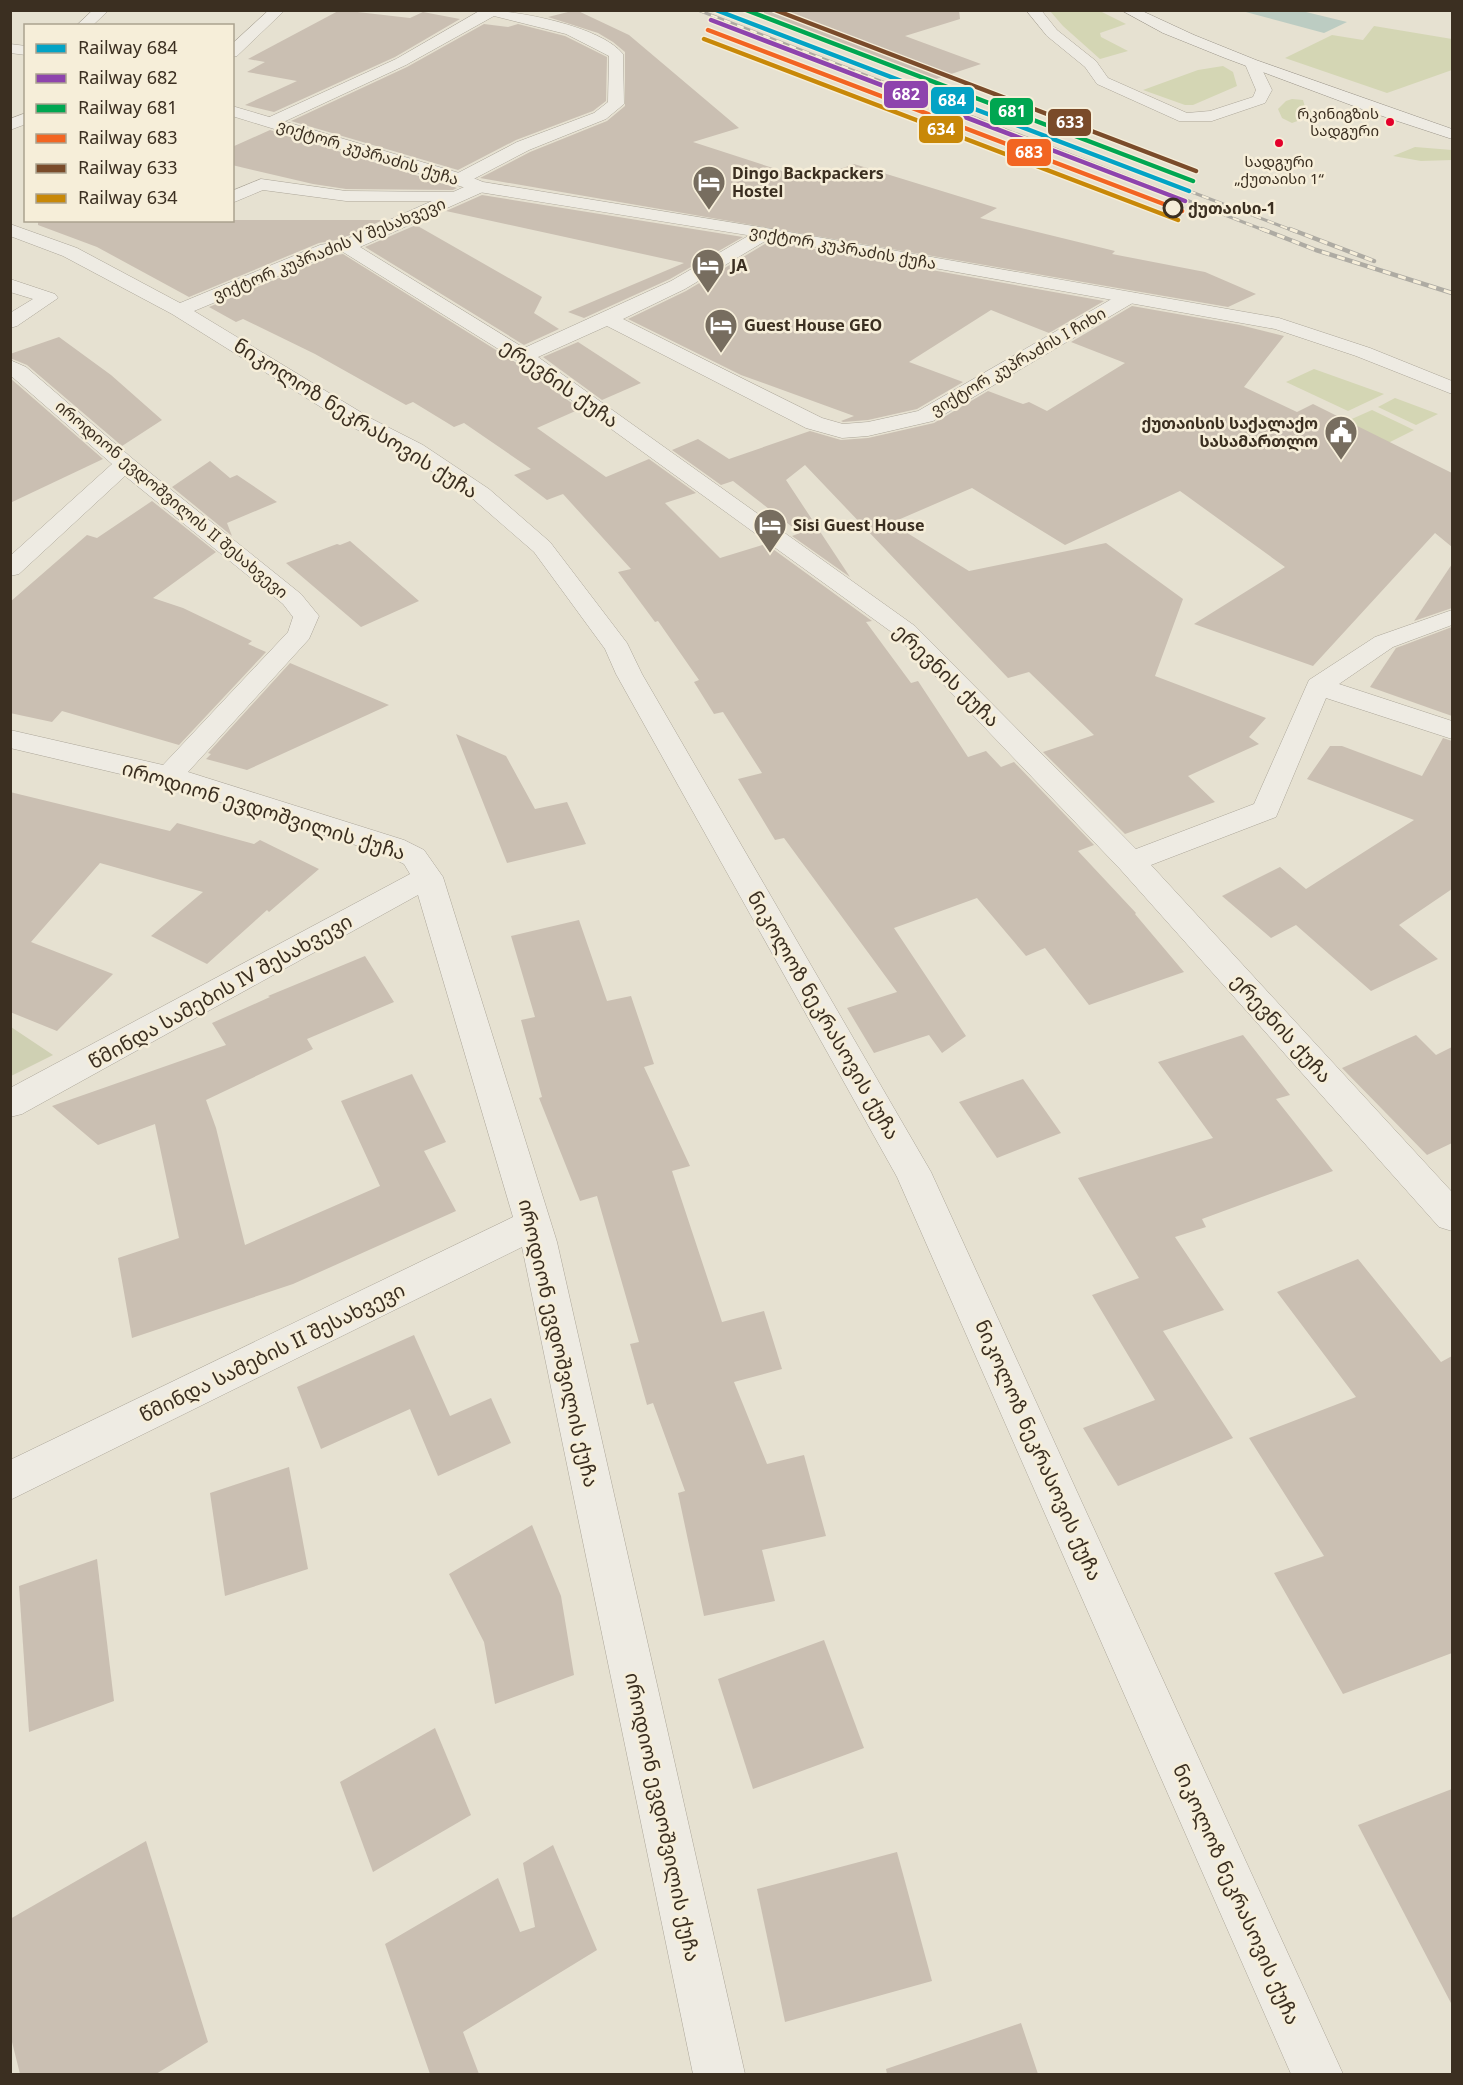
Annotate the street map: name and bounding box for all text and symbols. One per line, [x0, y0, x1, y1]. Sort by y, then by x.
legend [24, 24, 234, 222]
text: Railway 684 [78, 35, 178, 59]
text: Railway 682 [78, 65, 178, 89]
line badge: 682 [883, 80, 929, 109]
text: 682 [892, 83, 920, 105]
line badge: 684 [930, 86, 975, 115]
text: 684 [938, 89, 967, 111]
text: Railway 681 [78, 95, 178, 119]
line badge: 681 [989, 97, 1034, 126]
text: 681 [998, 100, 1026, 122]
place label: რკინიგზის სადგური [1297, 103, 1379, 140]
line badge: 633 [1047, 108, 1092, 137]
text: 633 [1056, 111, 1084, 133]
street label: ვიქტორ კუპრაძის ქუჩა [274, 114, 462, 190]
line badge: 634 [918, 115, 964, 144]
marker: რკინიგზის სადგური [1384, 116, 1396, 128]
text: 634 [927, 118, 956, 140]
text: Railway 683 [78, 125, 178, 149]
marker: სადგური „ქუთაისი 1“ [1273, 137, 1285, 149]
line badge: 683 [1006, 138, 1052, 167]
text: 683 [1015, 141, 1043, 163]
place label: სადგური „ქუთაისი 1“ [1234, 151, 1324, 188]
text: Railway 633 [78, 155, 178, 179]
place label: Dingo Backpackers Hostel [732, 162, 884, 202]
hotel icon: Dingo Backpackers Hostel [691, 164, 727, 211]
text: Railway 634 [78, 185, 178, 209]
street label: ვიქტორ კუპრაძის V შესახვევი [209, 192, 449, 306]
place label: ქუთაისი-1 [1188, 197, 1276, 219]
marker: ქუთაისი-1 [1163, 198, 1183, 218]
street label: ვიქტორ კუპრაძის ქუჩა [748, 220, 938, 274]
hotel icon: JA [690, 247, 726, 294]
place label: JA [729, 254, 748, 276]
street label: ვიქტორ კუპრაძის I ჩიხი [926, 302, 1110, 420]
hotel icon: Guest House GEO [703, 307, 739, 354]
place label: Guest House GEO [744, 314, 882, 336]
street label: ნიკოლოზ ნეკრასოვის ქუჩა [229, 332, 483, 504]
street label: ერევნის ქუჩა [496, 332, 624, 434]
street label: იროდიონ ევდოშვილის II შესახვევი [51, 395, 293, 603]
place label: ქუთაისის საქალაქო სასამართლო [1141, 412, 1318, 452]
public building icon: ქუთაისის საქალაქო სასამართლო [1323, 414, 1359, 461]
hotel icon: Sisi Guest House [752, 507, 788, 554]
place label: Sisi Guest House [793, 514, 925, 536]
street label: ერევნის ქუჩა [888, 617, 1006, 733]
street label: იროდიონ ევდოშვილის ქუჩა [119, 754, 409, 866]
street label: ნიკოლოზ ნეკრასოვის ქუჩა [742, 886, 906, 1144]
street label: წმინდა სამების IV შესახვევი [83, 907, 357, 1075]
street label: ერევნის ქუჩა [1226, 968, 1338, 1088]
street label: იროდიონ ევდოშვილის ქუჩა [513, 1196, 605, 1490]
street label: წმინდა სამების II შესახვევი [135, 1276, 409, 1428]
street label: ნიკოლოზ ნეკრასოვის ქუჩა [969, 1315, 1109, 1585]
street label: იროდიონ ევდოშვილის ქუჩა [619, 1670, 707, 1964]
street label: ნიკოლოზ ნეკრასოვის ქუჩა [1167, 1759, 1307, 2029]

